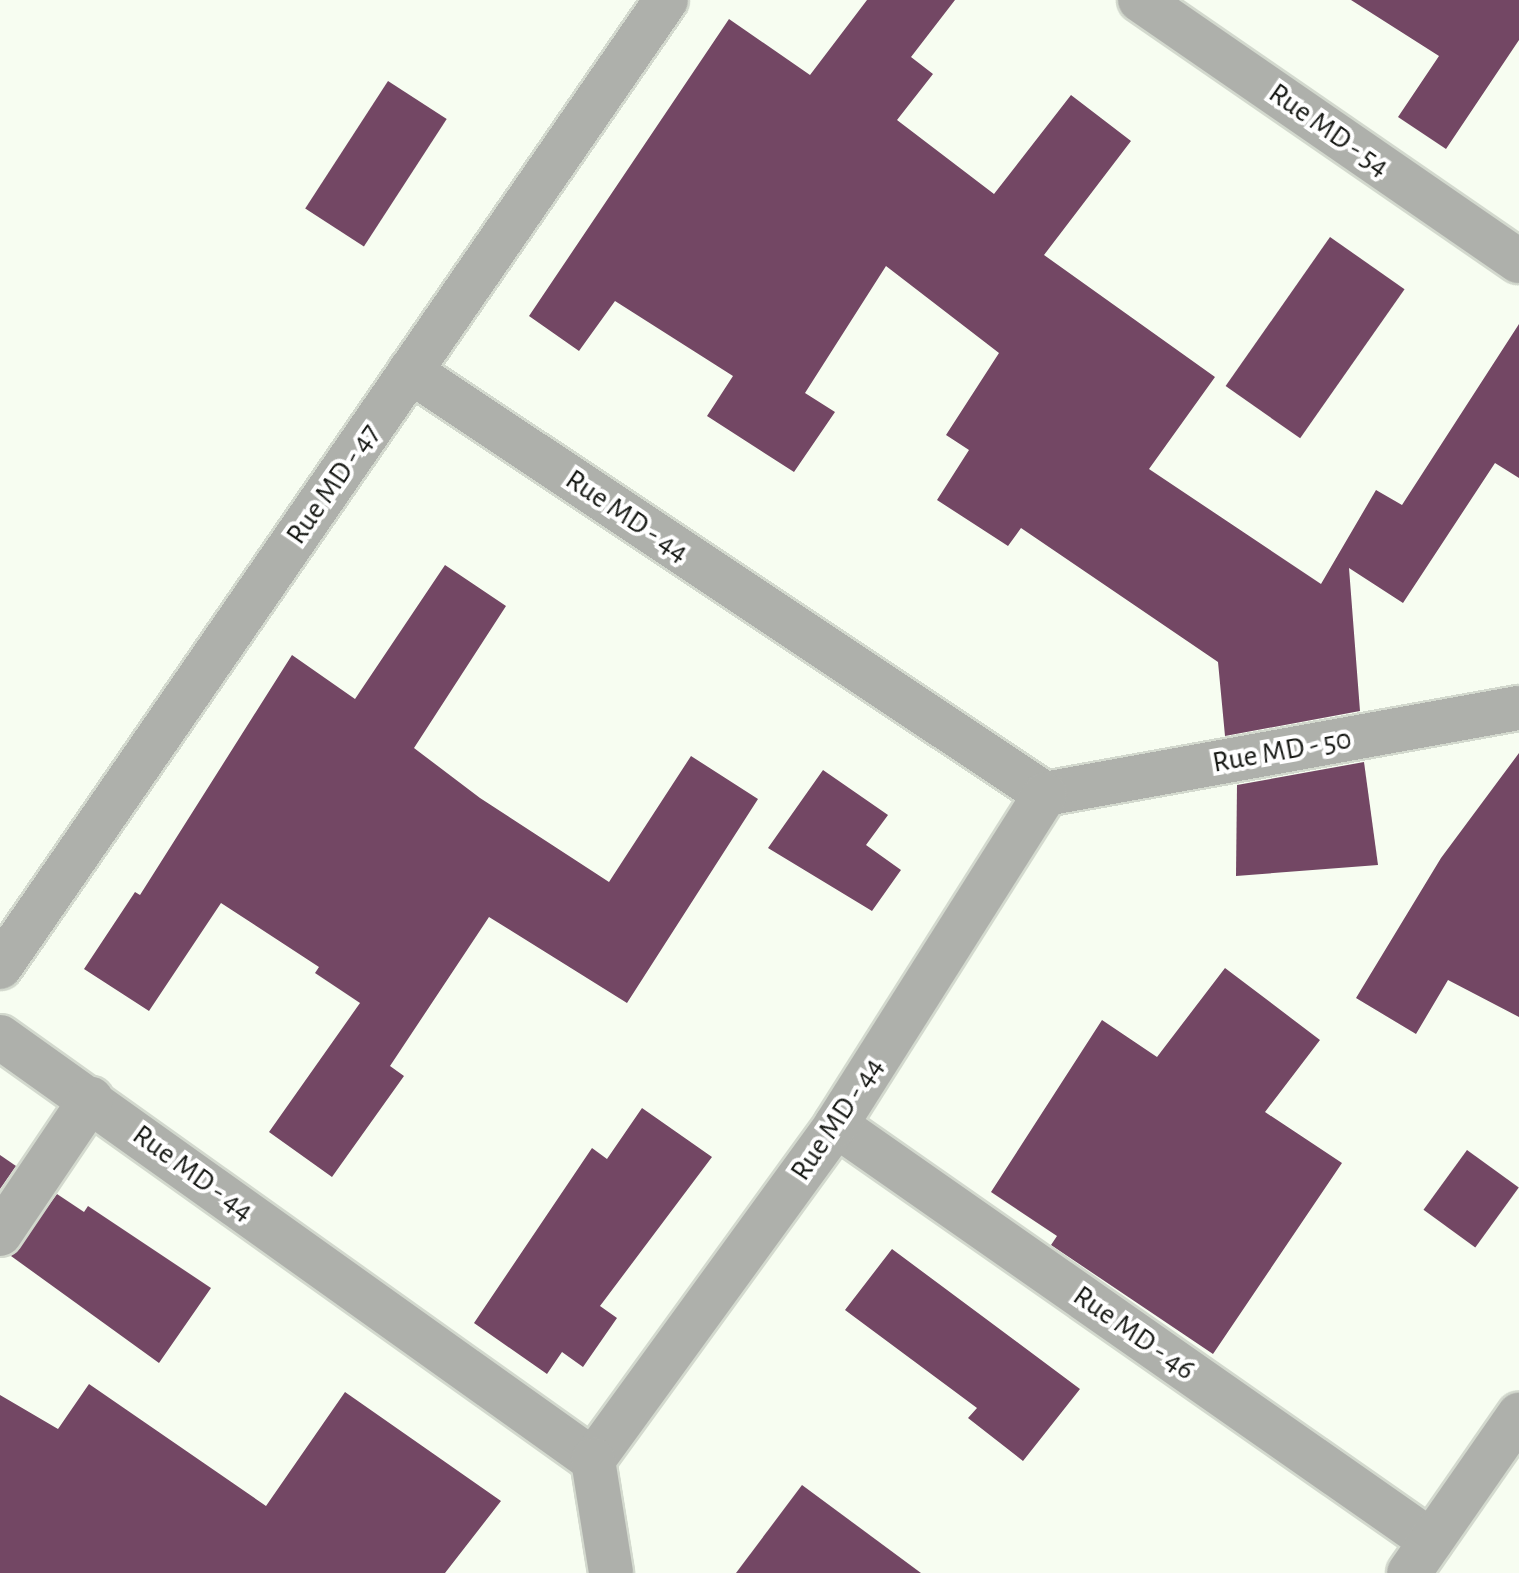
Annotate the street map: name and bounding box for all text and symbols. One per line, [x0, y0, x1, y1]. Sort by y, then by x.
street label: Rue MD - 54 [1262, 75, 1396, 185]
street label: Rue MD - 47 [278, 417, 388, 551]
street label: Rue MD - 44 [558, 462, 696, 570]
street label: Rue MD - 50 [1210, 721, 1354, 781]
street label: Rue MD - 44 [783, 1050, 891, 1188]
street label: Rue MD - 44 [125, 1117, 261, 1229]
street label: Rue MD - 46 [1066, 1278, 1202, 1388]

